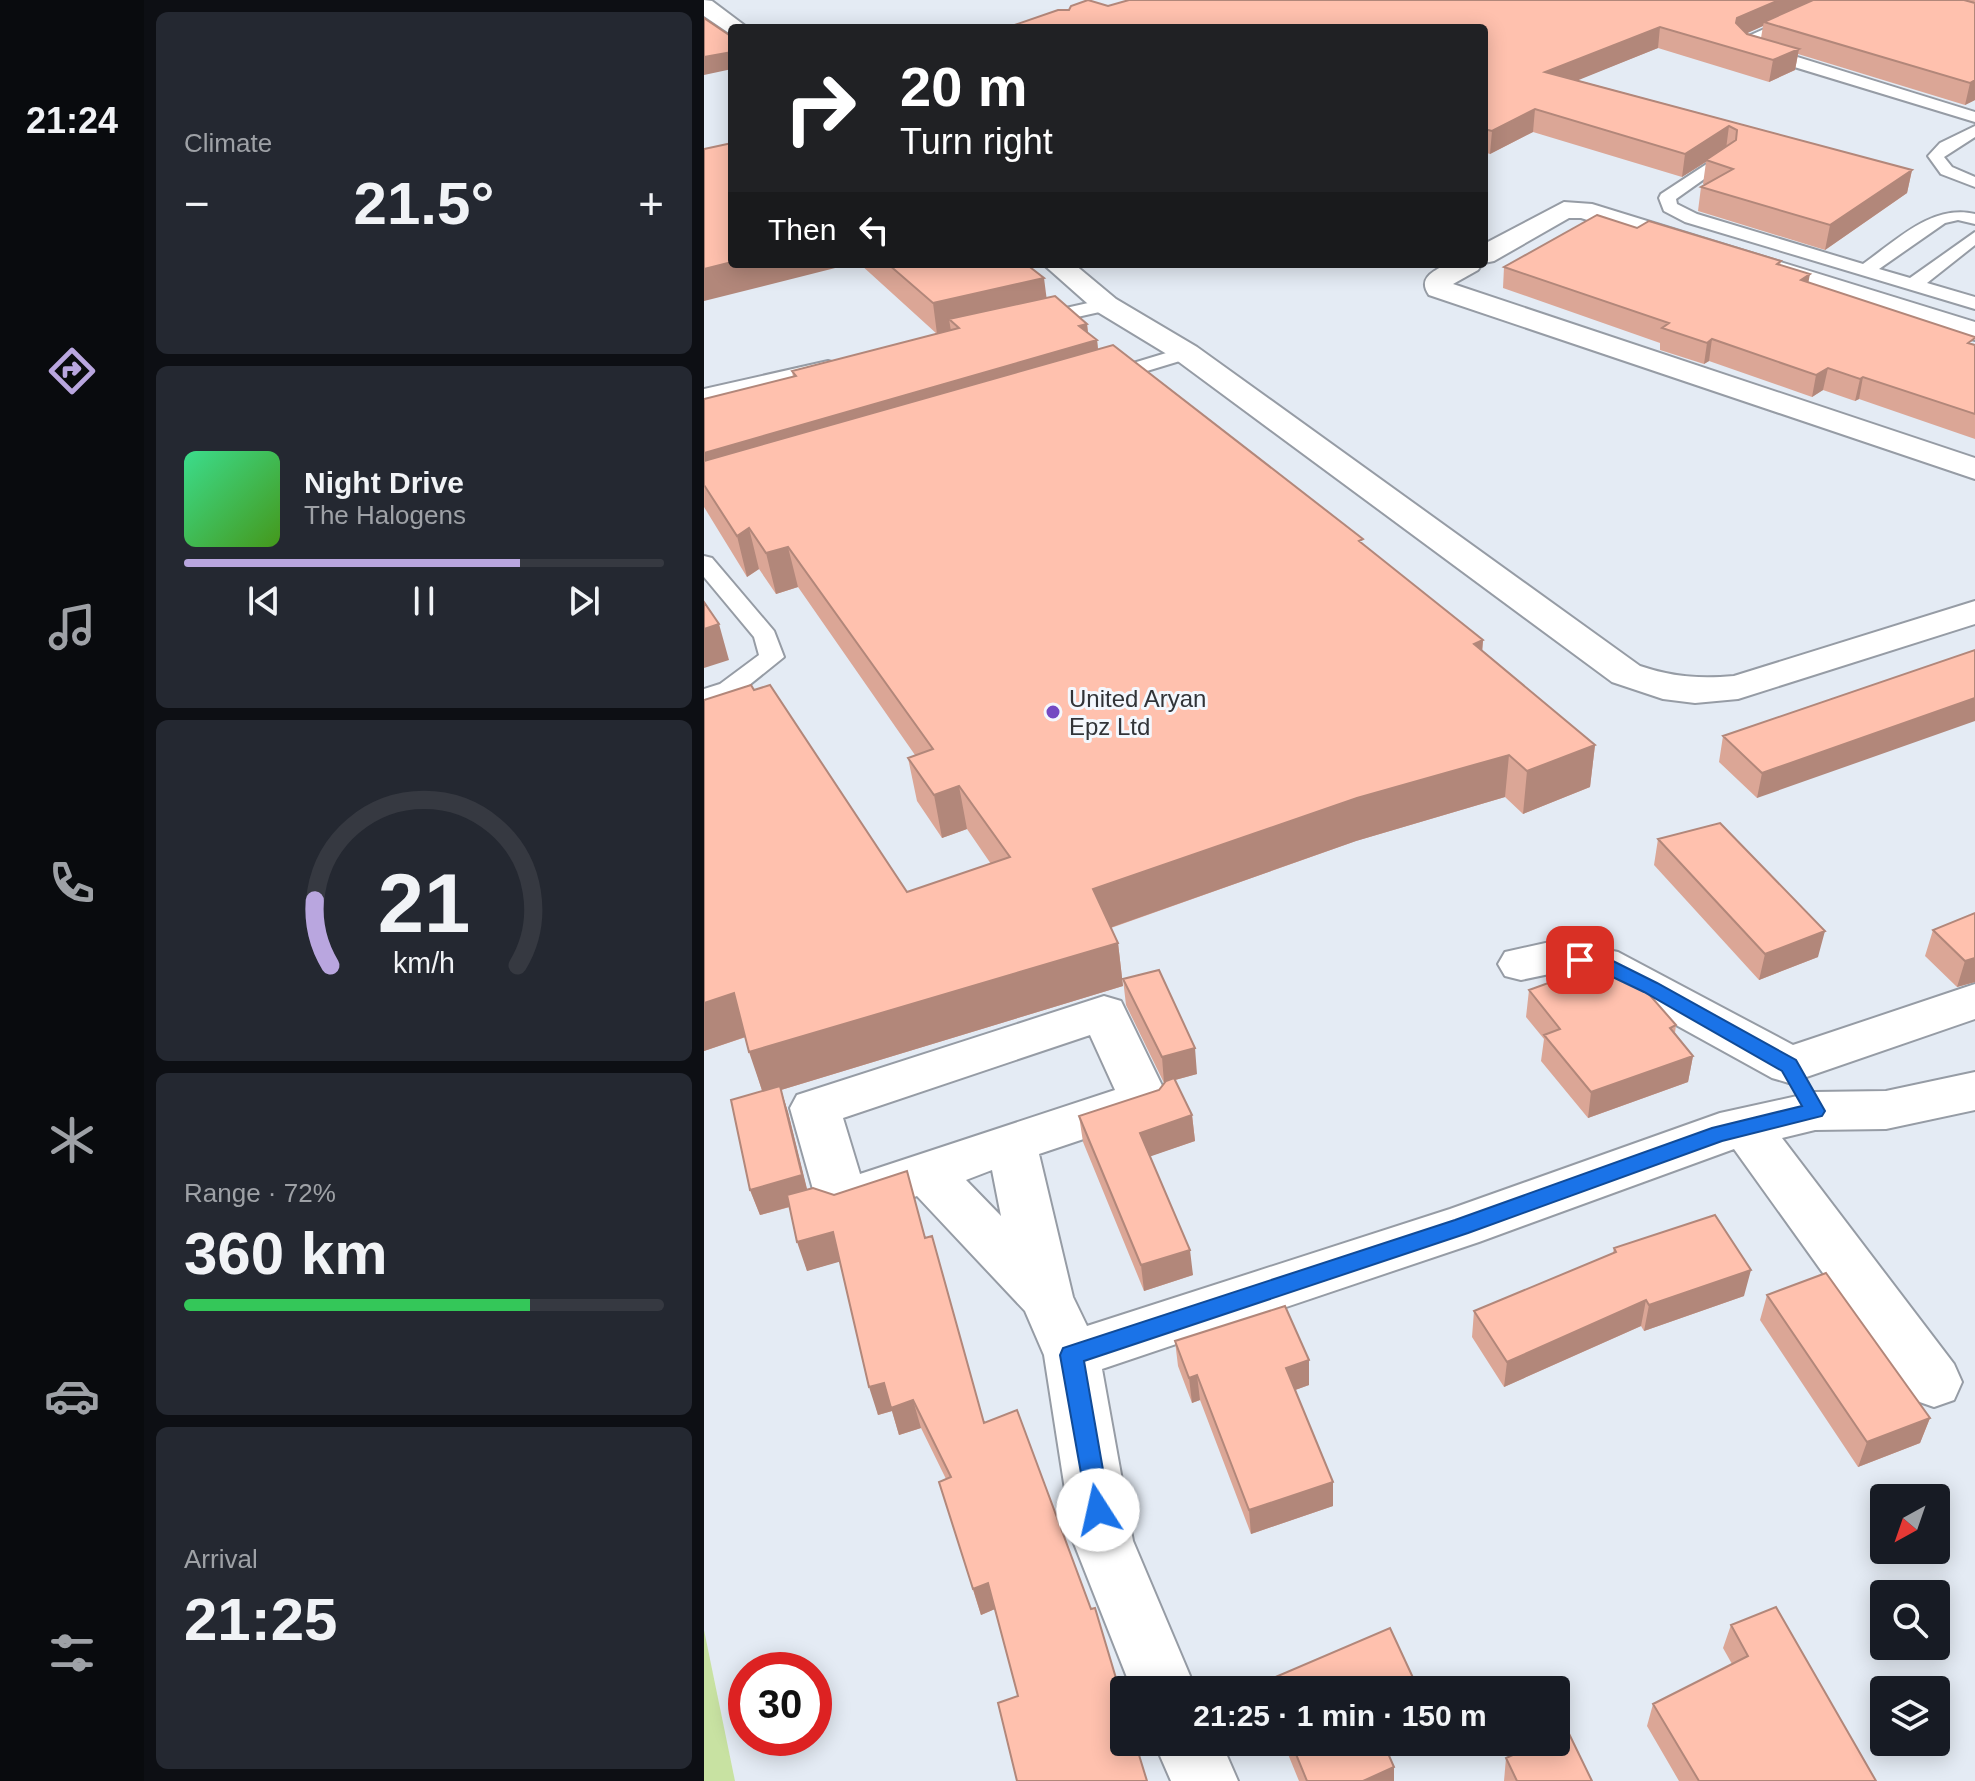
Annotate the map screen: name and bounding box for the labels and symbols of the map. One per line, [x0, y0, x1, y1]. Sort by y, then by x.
place label: United Aryan Epz Ltd [1069, 685, 1206, 740]
marker: United Aryan Epz Ltd [1044, 703, 1062, 721]
pin [1546, 926, 1614, 994]
position arrow [1056, 1468, 1140, 1552]
north arrow [1870, 1484, 1950, 1564]
speed limit sign: 30 [728, 1652, 832, 1756]

